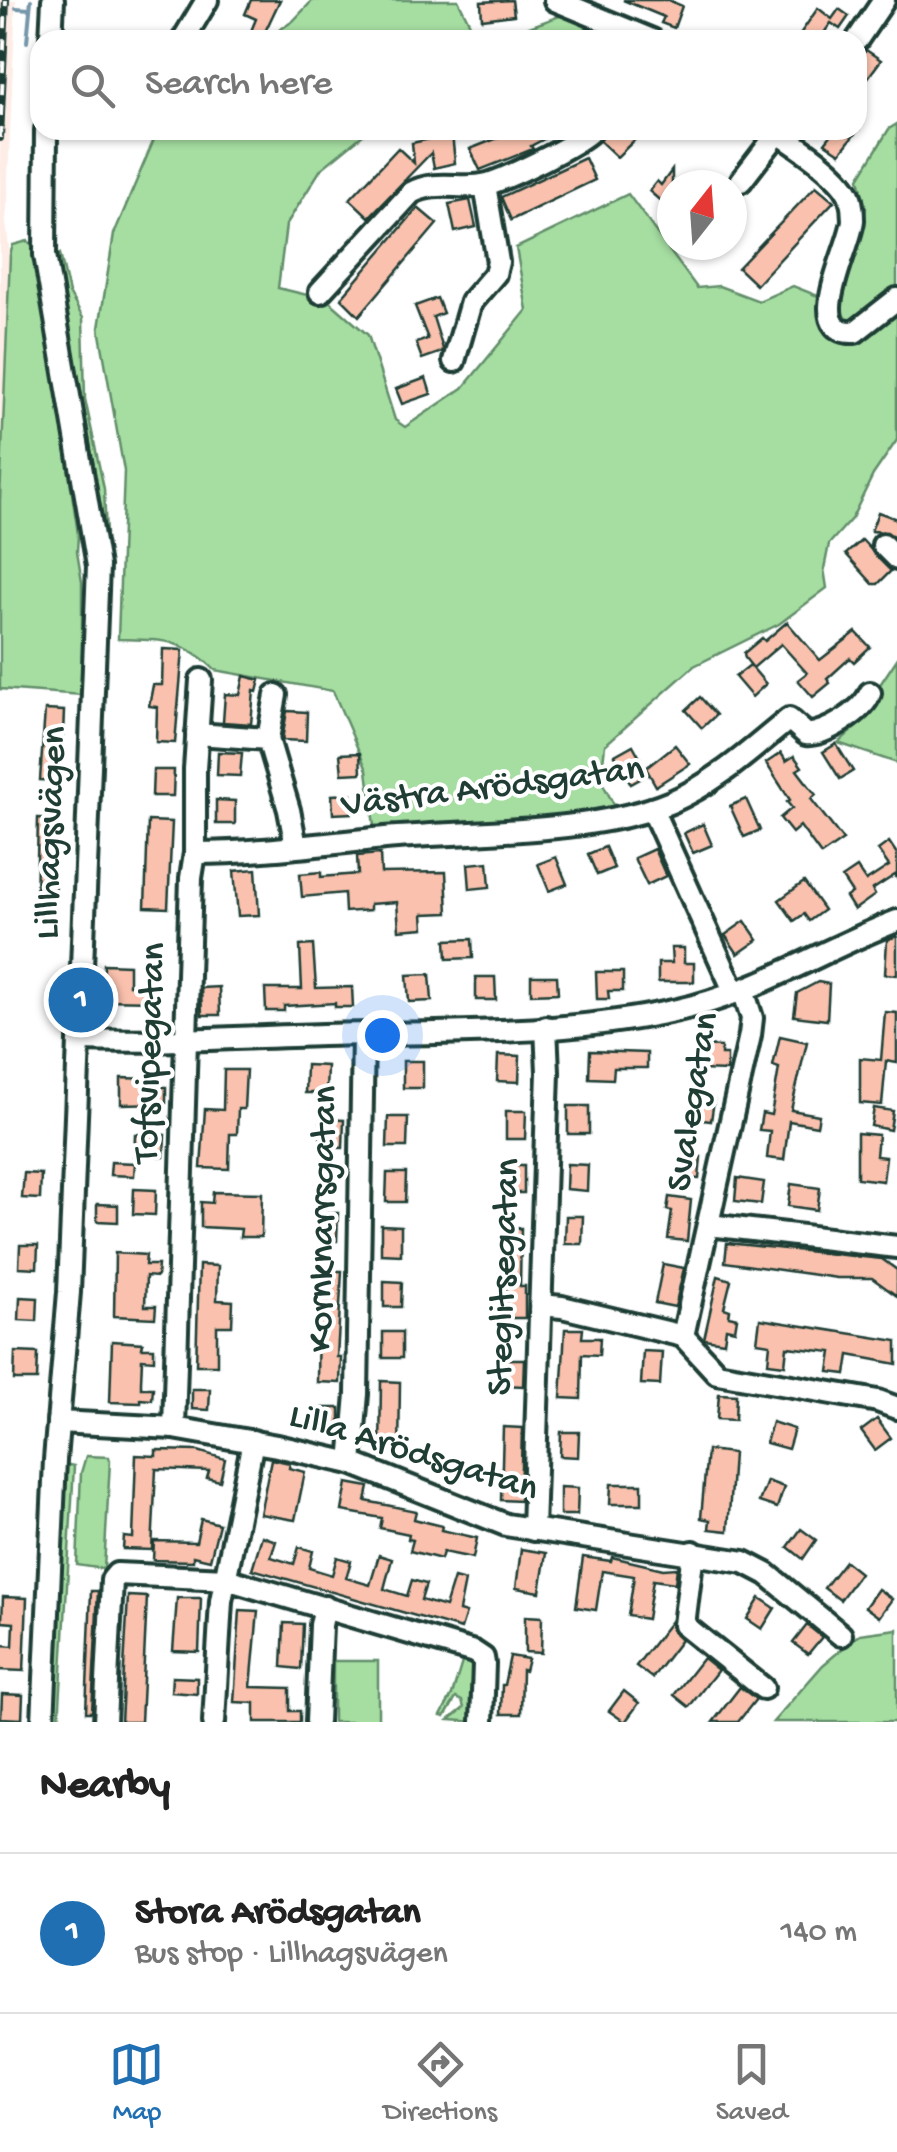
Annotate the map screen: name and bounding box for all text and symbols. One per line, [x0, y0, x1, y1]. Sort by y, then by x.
search box [30, 30, 867, 140]
icon: search [65, 58, 120, 113]
text: Search here [145, 63, 332, 107]
north arrow [657, 170, 747, 260]
street label: Lillhagsvägen [27, 726, 79, 940]
street label: Västra Arödsgatan [338, 749, 647, 830]
street label: Tofsvipegatan [126, 942, 178, 1166]
pin: 1 [48, 962, 114, 1038]
street label: Svalegatan [659, 1009, 731, 1195]
your location [357, 1010, 408, 1061]
street label: Kornknarrsgatan [301, 1085, 349, 1353]
street label: Steglitsegatan [480, 1158, 532, 1396]
street label: Lilla Arödsgatan [283, 1395, 543, 1513]
text: Nearby [40, 1763, 170, 1812]
text: Stora Arödsgatan [135, 1892, 421, 1936]
text: 1 [66, 1914, 79, 1952]
text: 140 m [780, 1914, 857, 1952]
text: Bus stop · Lillhagsvägen [135, 1936, 448, 1974]
tab: Map [109, 2037, 164, 2130]
tab: Directions [383, 2037, 497, 2130]
tab: Saved [716, 2037, 788, 2130]

